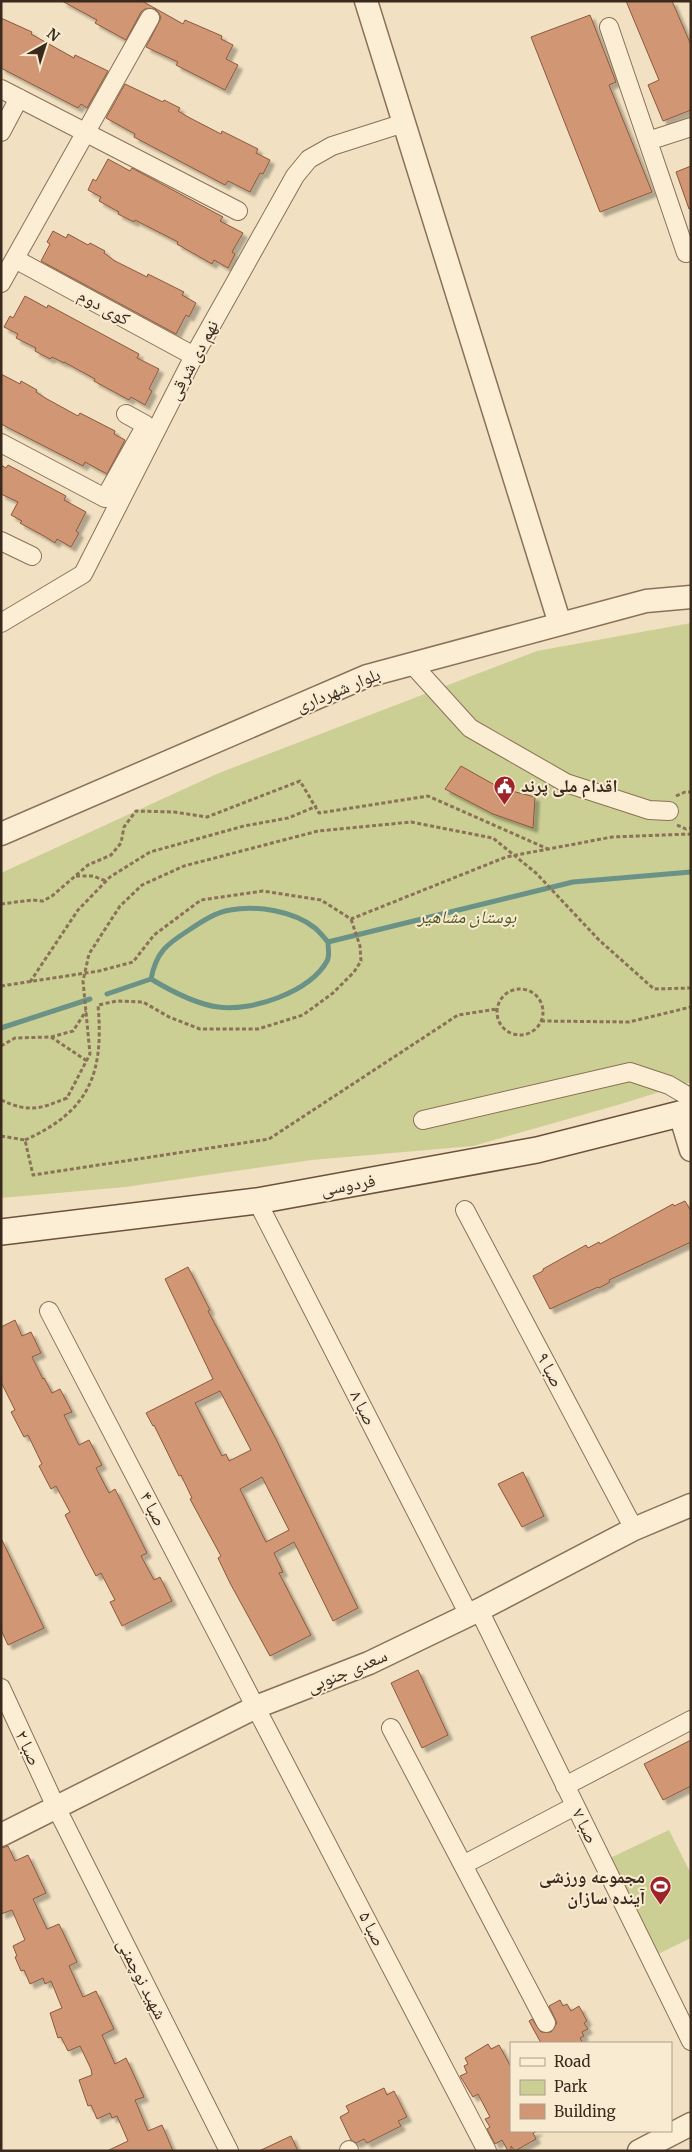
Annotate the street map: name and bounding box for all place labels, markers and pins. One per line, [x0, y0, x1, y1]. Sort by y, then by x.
public building icon: اقدام ملی پرند [493, 774, 517, 805]
place label: اقدام ملی پرند [521, 774, 618, 798]
place label: مجموعه ورزشی آینده سازان [539, 1865, 645, 1909]
sports icon: مجموعه ورزشی آینده سازان [649, 1875, 673, 1906]

